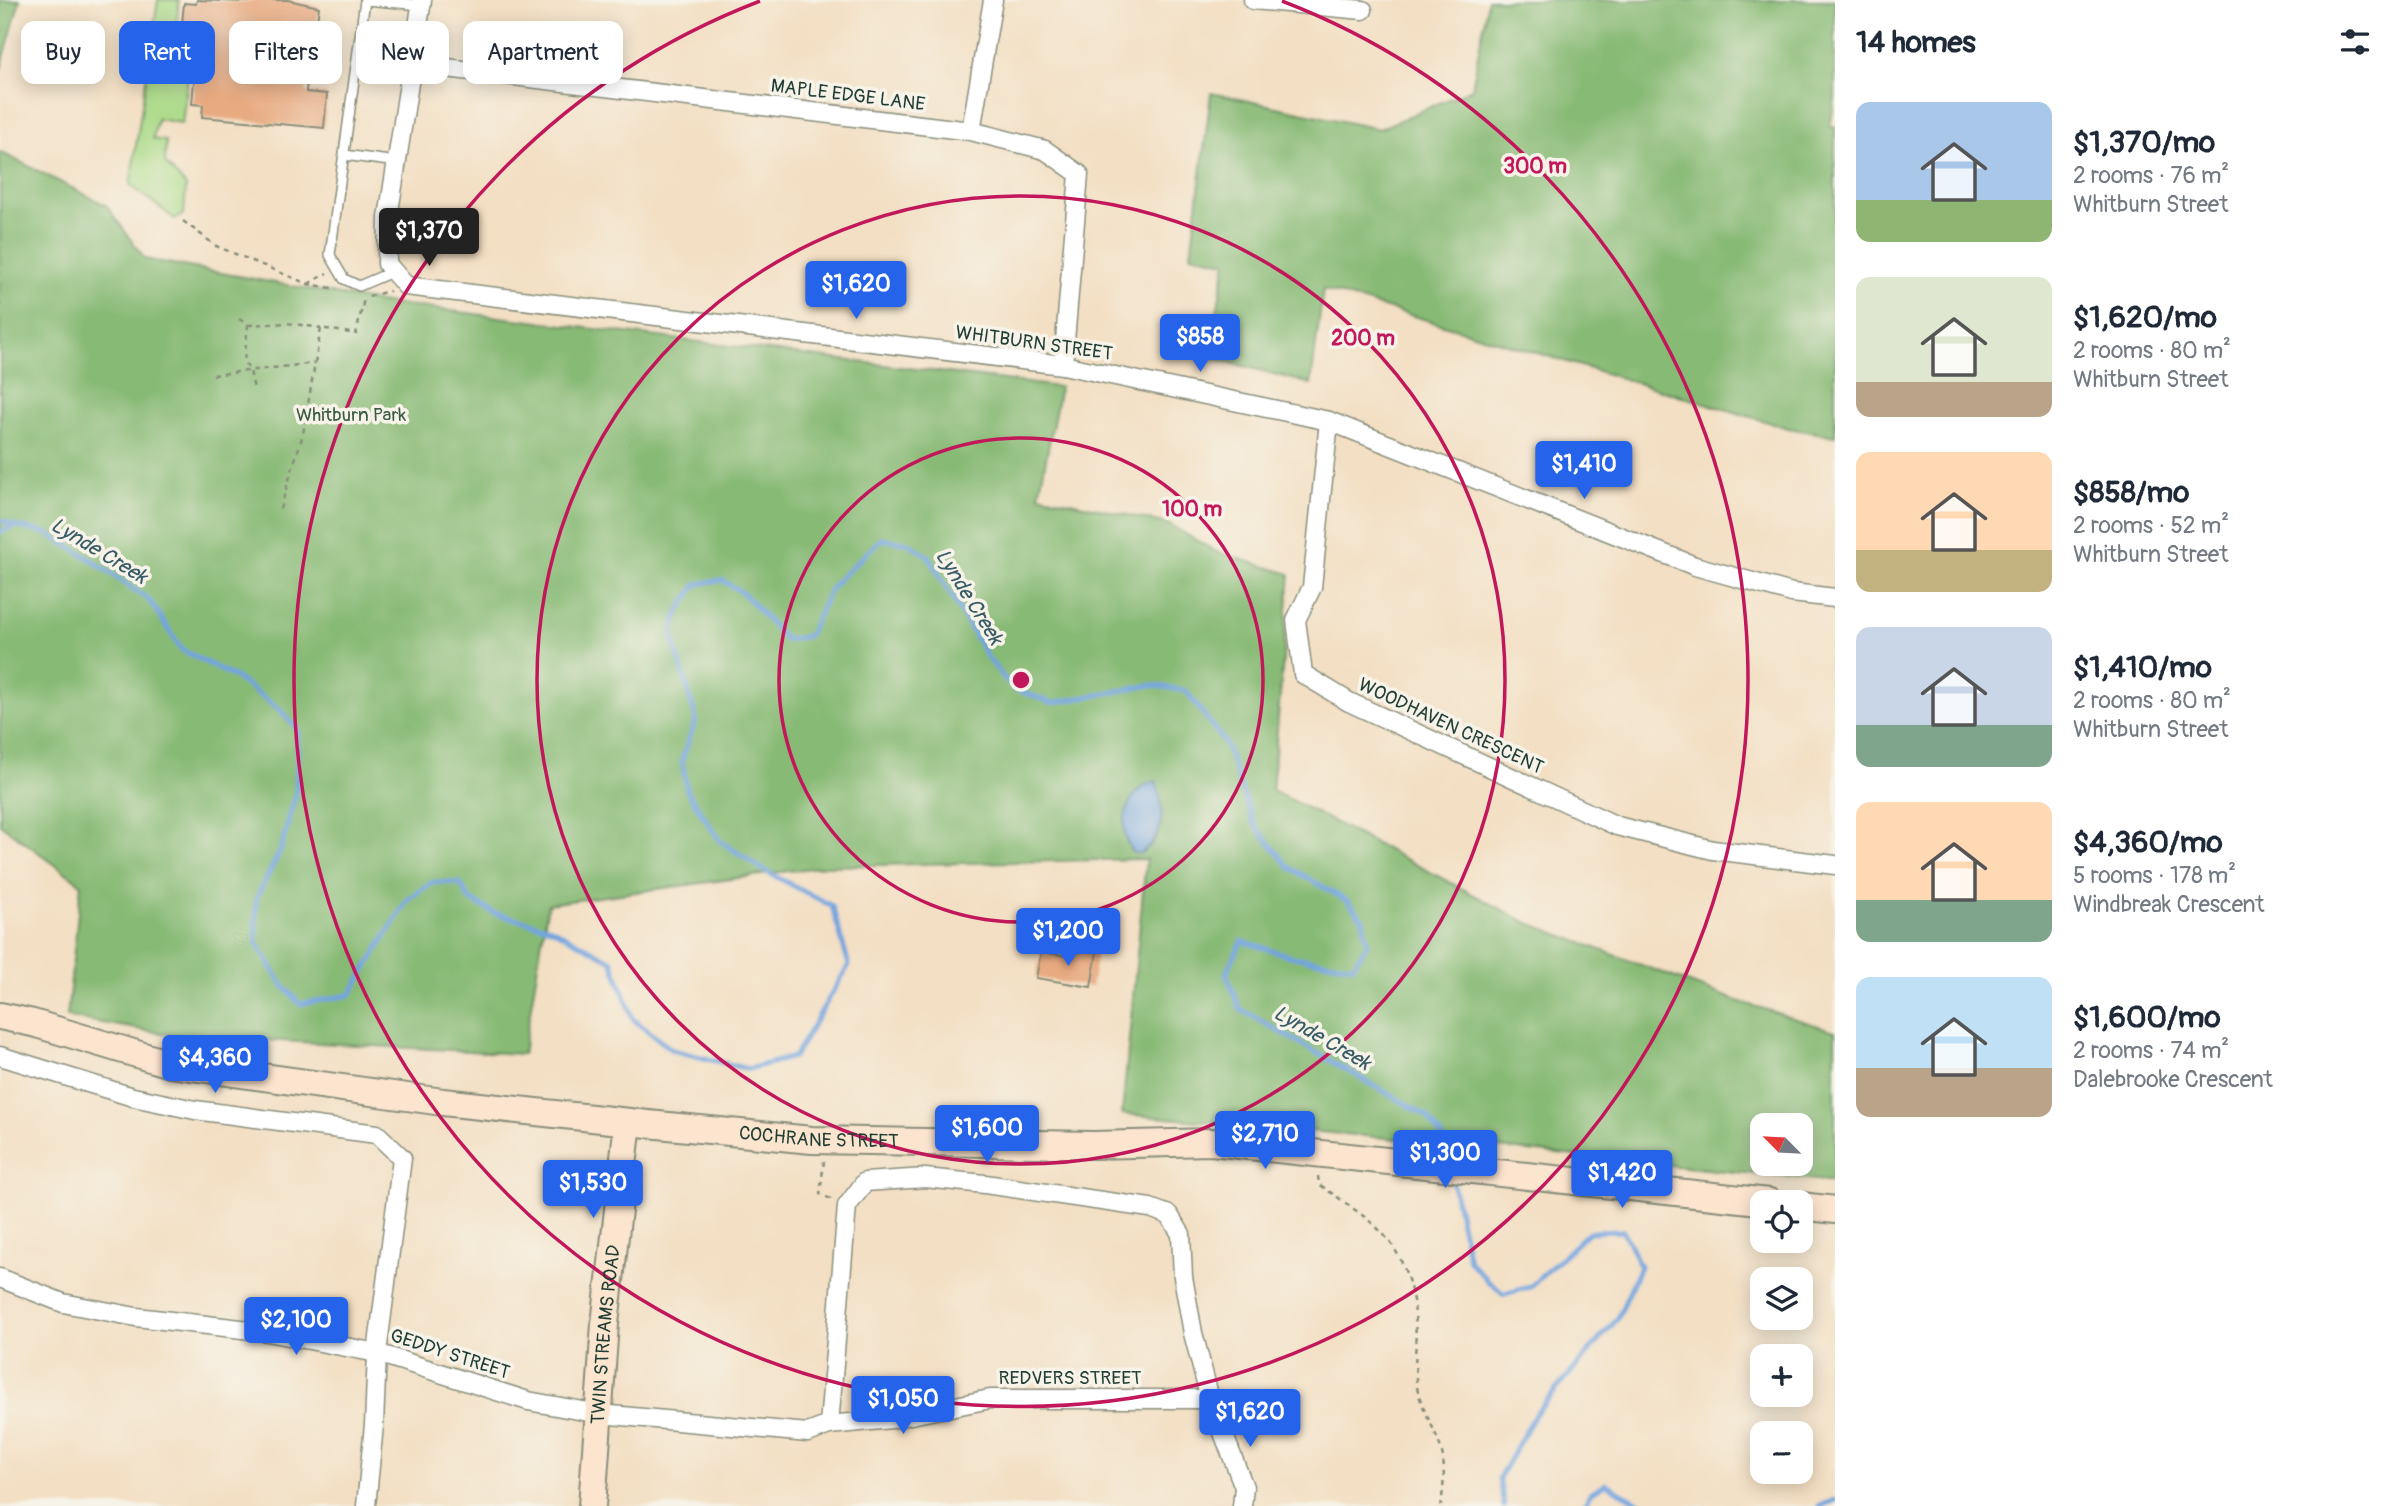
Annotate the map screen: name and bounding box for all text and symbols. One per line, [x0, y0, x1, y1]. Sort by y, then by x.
chip: Buy [21, 21, 105, 84]
chip: Rent [119, 21, 215, 84]
chip: Filters [229, 21, 342, 84]
chip: New [356, 21, 449, 84]
chip: Apartment [463, 21, 623, 84]
icon: filters [2336, 23, 2374, 61]
text: 14 homes [1856, 24, 1976, 61]
street label: MAPLE EDGE LANE [769, 74, 927, 116]
text: $1,370/mo [2073, 124, 2215, 161]
icon: home [1912, 130, 1996, 214]
text: 300 m [1503, 153, 1567, 180]
text: 2 rooms · 76 m² [2073, 161, 2229, 190]
text: Whitburn Street [2073, 190, 2228, 219]
pin: $1,370 [372, 208, 486, 268]
text: $1,370 [395, 216, 463, 245]
pin: $1,620 [799, 262, 913, 321]
text: $1,620 [821, 269, 891, 298]
text: $1,620/mo [2073, 299, 2217, 336]
icon: home [1912, 305, 1996, 389]
pin: $858 [1159, 314, 1241, 374]
street label: WHITBURN STREET [954, 320, 1114, 366]
text: $858 [1176, 322, 1224, 351]
text: 200 m [1331, 325, 1395, 352]
text: 2 rooms · 80 m² [2073, 336, 2231, 365]
text: Whitburn Street [2073, 365, 2228, 394]
park label: Whitburn Park [296, 403, 406, 427]
pin: $1,410 [1527, 442, 1641, 501]
text: $1,410 [1551, 449, 1617, 478]
text: $858/mo [2073, 474, 2189, 511]
icon: home [1912, 480, 1996, 564]
text: 100 m [1162, 496, 1222, 523]
text: 2 rooms · 52 m² [2073, 511, 2229, 540]
water label: Lynde Creek [46, 512, 154, 591]
text: Whitburn Street [2073, 540, 2228, 569]
water label: Lynde Creek [929, 544, 1010, 652]
text: $1,410/mo [2073, 649, 2212, 686]
icon: home [1912, 655, 1996, 739]
centre of rings [1009, 668, 1033, 692]
street label: WOODHAVEN CRESCENT [1354, 672, 1548, 780]
text: 2 rooms · 80 m² [2073, 686, 2231, 715]
text: Whitburn Street [2073, 715, 2228, 744]
text: $4,360/mo [2073, 824, 2223, 861]
icon: home [1912, 830, 1996, 914]
text: 5 rooms · 178 m² [2073, 861, 2236, 890]
text: Windbreak Crescent [2073, 890, 2265, 919]
pin: $1,200 [1011, 908, 1125, 968]
text: $1,200 [1032, 916, 1104, 945]
water label: Lynde Creek [1269, 999, 1377, 1078]
text: $1,600/mo [2073, 999, 2221, 1036]
icon: home [1912, 1005, 1996, 1089]
pin: $4,360 [158, 1036, 272, 1095]
text: 2 rooms · 74 m² [2073, 1036, 2229, 1065]
text: $4,360 [178, 1043, 252, 1072]
text: Dalebrooke Crescent [2073, 1065, 2273, 1094]
pin: $1,600 [930, 1106, 1044, 1165]
pin: $2,710 [1208, 1112, 1322, 1171]
text: $1,600 [951, 1113, 1023, 1142]
north arrow [1750, 1113, 1813, 1176]
map controls [1750, 1113, 1813, 1484]
text: $2,710 [1231, 1119, 1299, 1148]
street label: COCHRANE STREET [738, 1121, 899, 1154]
pin: $1,300 [1388, 1130, 1502, 1190]
text: $1,300 [1409, 1138, 1481, 1167]
pin: $1,420 [1565, 1150, 1679, 1210]
text: $1,420 [1587, 1158, 1657, 1187]
pin: $1,530 [536, 1160, 650, 1220]
text: $1,530 [559, 1168, 627, 1197]
button: locate [1750, 1190, 1813, 1253]
street label: TWIN STREAMS ROAD [586, 1243, 626, 1425]
button: layers [1750, 1267, 1813, 1330]
pin: $2,100 [239, 1298, 353, 1357]
text: $2,100 [260, 1305, 332, 1334]
street label: GEDDY STREET [387, 1323, 513, 1385]
button: + [1750, 1344, 1813, 1407]
street label: REDVERS STREET [998, 1366, 1142, 1390]
pin: $1,050 [846, 1376, 960, 1436]
text: $1,050 [867, 1384, 939, 1413]
pin: $1,620 [1193, 1390, 1307, 1449]
text: $1,620 [1215, 1397, 1285, 1426]
button: − [1750, 1421, 1813, 1484]

